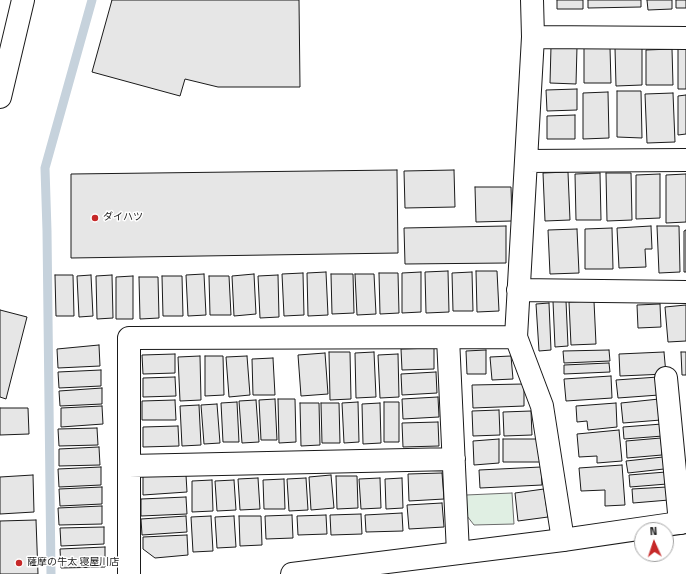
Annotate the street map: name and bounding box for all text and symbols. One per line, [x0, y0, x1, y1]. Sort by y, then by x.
place label: ダイハツ [103, 212, 143, 224]
marker: ダイハツ [90, 213, 100, 223]
north arrow [634, 522, 674, 562]
text: N [649, 523, 658, 539]
place label: 薩摩の牛太 寝屋川店 [27, 557, 119, 569]
marker: 薩摩の牛太 寝屋川店 [14, 558, 24, 568]

